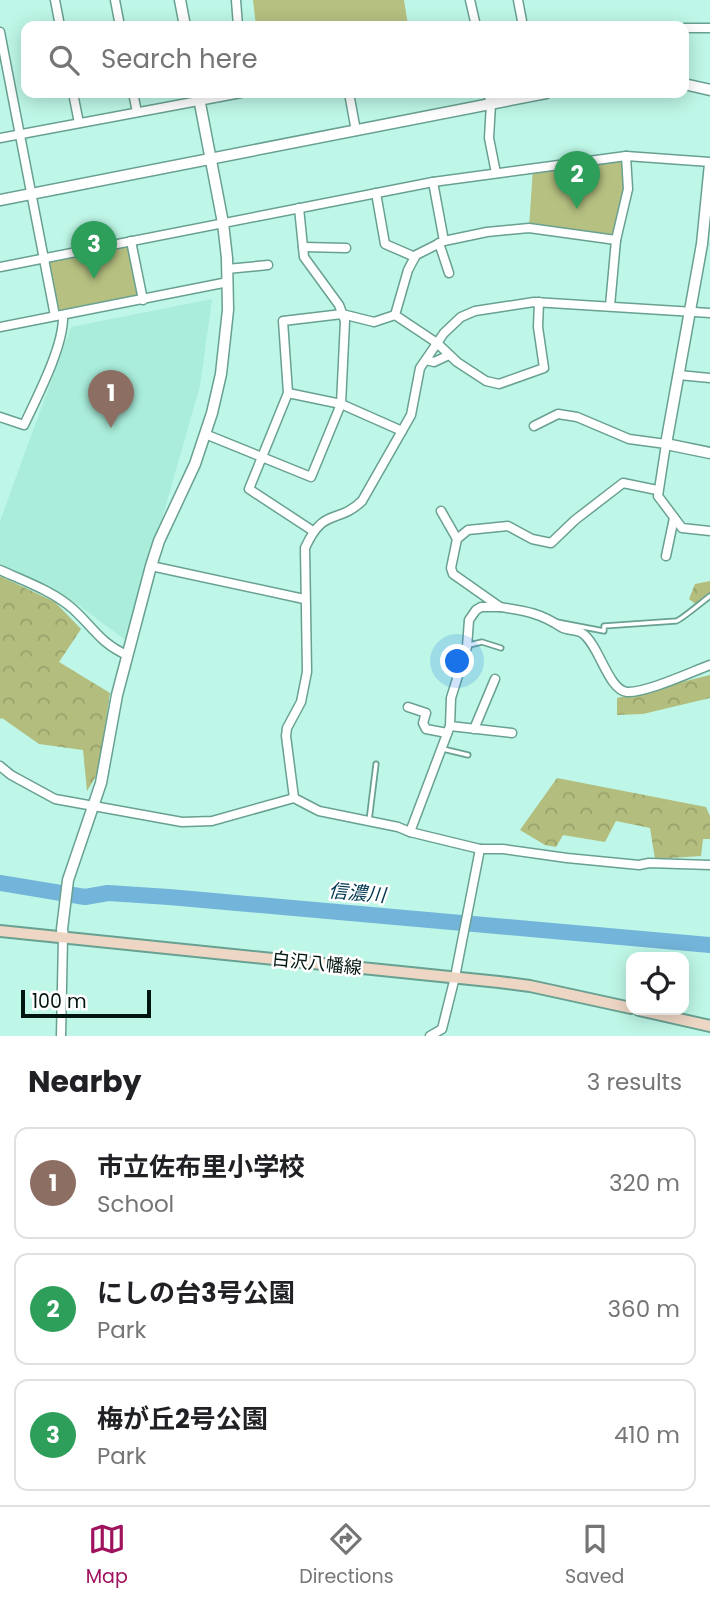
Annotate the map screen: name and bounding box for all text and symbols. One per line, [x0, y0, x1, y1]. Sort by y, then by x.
search box [21, 21, 689, 98]
icon: search [45, 41, 83, 79]
text: Search here [101, 41, 258, 77]
pin: 2 [554, 151, 600, 209]
pin: 3 [71, 221, 117, 279]
pin: 1 [88, 370, 134, 428]
your location [440, 644, 474, 678]
water label: 信濃川 [327, 877, 389, 909]
street label: 白沢八幡線 [271, 946, 363, 980]
map controls [626, 952, 689, 1015]
button: locate [626, 952, 689, 1015]
scale bar [21, 987, 150, 1019]
text: 100 m [32, 988, 87, 1015]
text: Nearby [28, 1060, 142, 1103]
text: 3 results [587, 1066, 682, 1098]
text: 市立佐布里小学校 [97, 1149, 305, 1185]
text: 1 [49, 1167, 57, 1199]
text: 320 m [609, 1167, 680, 1199]
text: School [97, 1188, 174, 1220]
text: にしの台3号公園 [97, 1275, 295, 1311]
text: 2 [46, 1293, 60, 1325]
text: 360 m [608, 1293, 680, 1325]
text: Park [97, 1314, 146, 1346]
text: 梅が丘2号公園 [97, 1401, 268, 1437]
text: 3 [46, 1419, 60, 1451]
text: 410 m [614, 1419, 680, 1451]
text: Park [97, 1440, 146, 1472]
tab: Map [86, 1520, 128, 1591]
tab: Directions [299, 1520, 394, 1591]
tab: Saved [565, 1520, 624, 1591]

